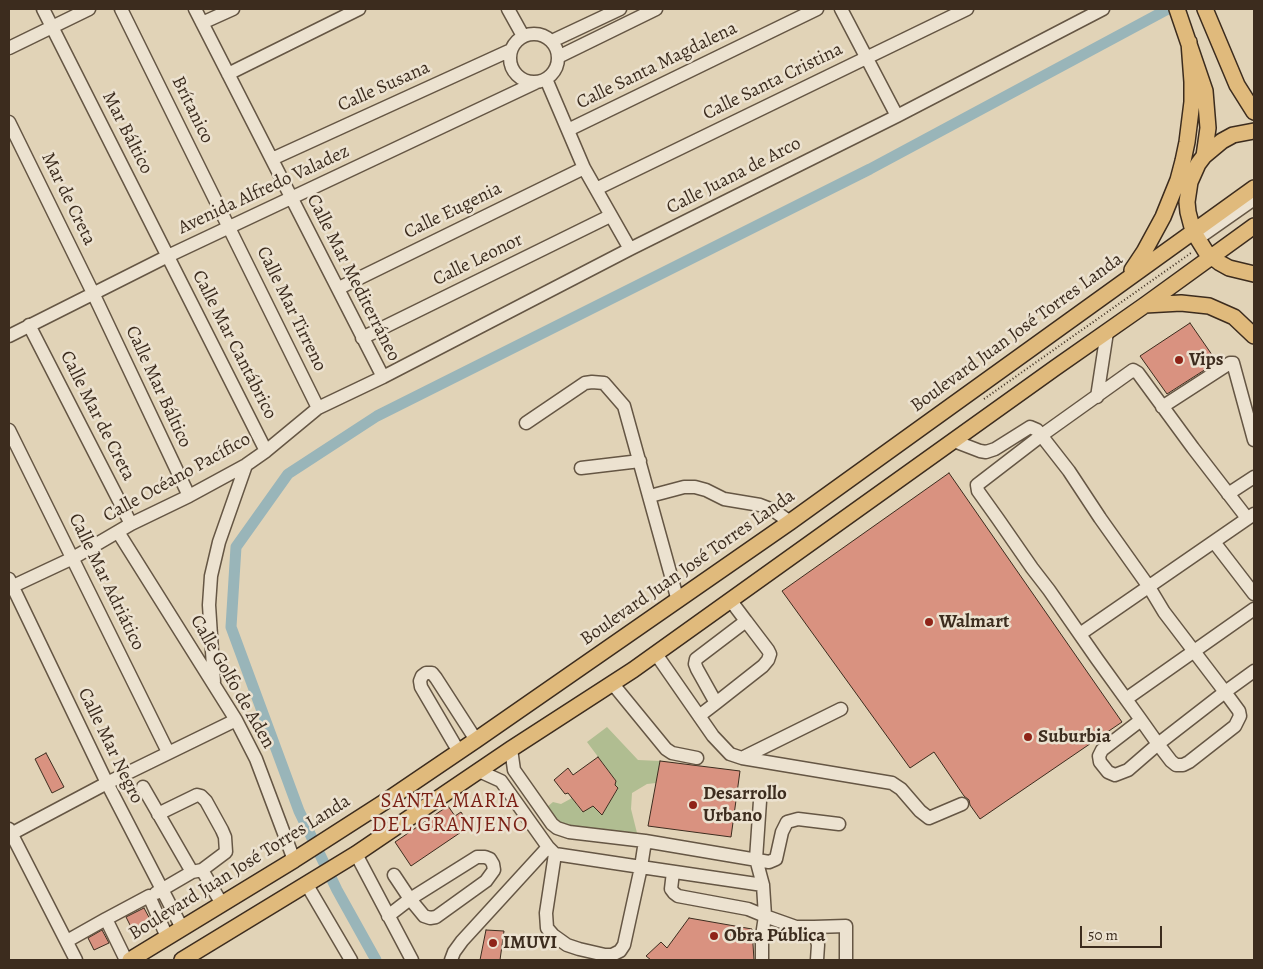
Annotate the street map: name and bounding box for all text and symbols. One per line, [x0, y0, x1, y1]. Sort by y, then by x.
street label: Calle Santa Magdalena [573, 17, 741, 115]
street label: Calle Santa Cristina [699, 38, 847, 126]
street label: Calle Susana [334, 57, 434, 117]
street label: Brítanico [166, 73, 218, 147]
street label: Mar Báltico [97, 88, 157, 178]
street label: Calle Juana de Arco [663, 132, 805, 220]
street label: Avenida Alfredo Valadez [175, 140, 353, 240]
street label: Mar de Creta [36, 149, 100, 249]
street label: Calle Eugenia [400, 178, 506, 244]
street label: Calle Mar Mediterráneo [301, 191, 405, 365]
street label: Calle Leonor [429, 228, 527, 292]
street label: Calle Mar Tirreno [251, 243, 331, 375]
street label: Boulevard Juan José Torres Landa [906, 248, 1128, 418]
street label: Calle Mar Cantábrico [187, 267, 281, 423]
street label: Calle Mar Báltico [120, 322, 196, 452]
street label: Calle Mar de Creta [54, 347, 140, 485]
place label: Vips [1189, 349, 1223, 371]
marker: Vips [1173, 354, 1185, 366]
street label: Calle Océano Pacífico [99, 428, 255, 528]
street label: Boulevard Juan José Torres Landa [576, 485, 800, 651]
street label: Calle Mar Adriático [63, 510, 149, 654]
street label: Calle Golfo de Aden [185, 611, 279, 753]
place label: Walmart [939, 611, 1009, 633]
marker: Walmart [923, 616, 935, 628]
street label: Calle Mar Negro [72, 684, 148, 808]
place label: Suburbia [1038, 726, 1111, 748]
marker: Suburbia [1022, 731, 1034, 743]
place label: Desarrollo Urbano [703, 783, 787, 827]
district label: SANTA MARIA DEL GRANJENO [370, 789, 530, 839]
street label: Boulevard Juan José Torres Landa [125, 790, 355, 946]
marker: Desarrollo Urbano [687, 799, 699, 811]
scale bar [1083, 916, 1166, 948]
place label: Obra Pública [724, 925, 825, 947]
text: 50 m [1088, 925, 1118, 945]
marker: Obra Pública [708, 930, 720, 942]
place label: IMUVI [503, 932, 557, 954]
marker: IMUVI [487, 937, 499, 949]

